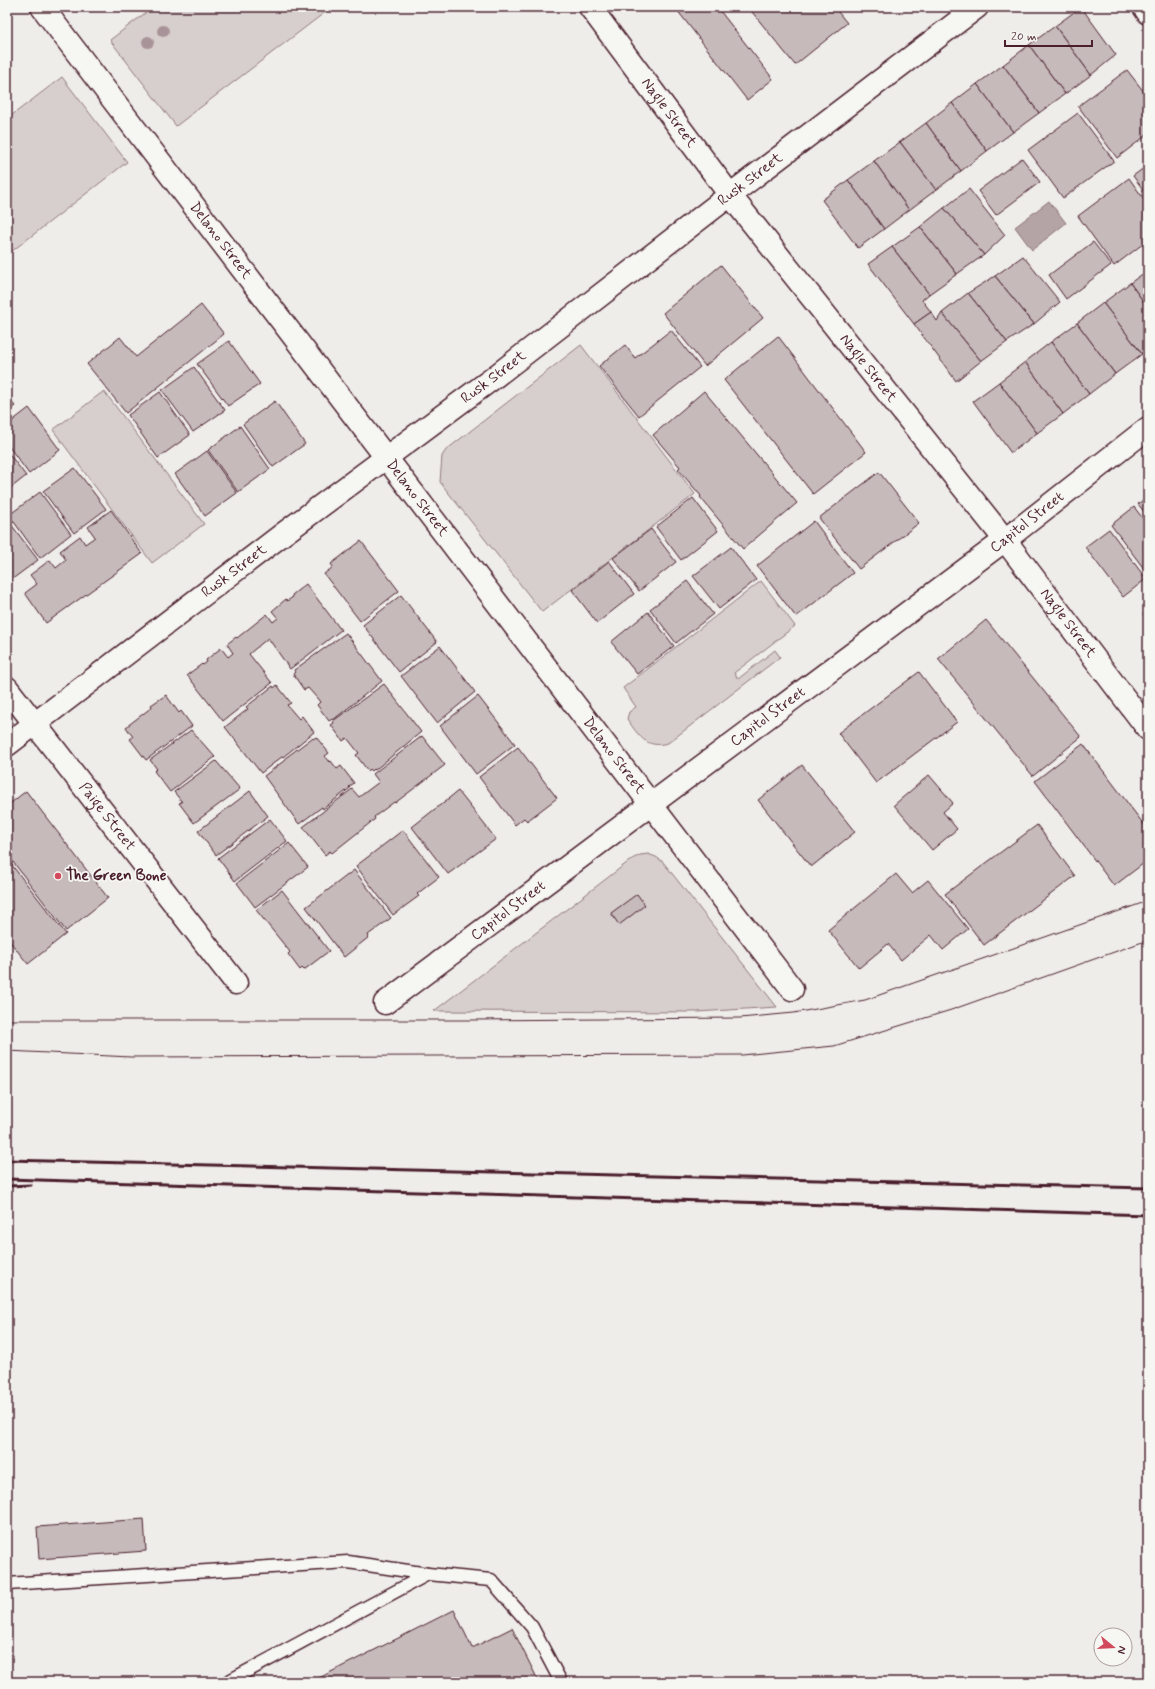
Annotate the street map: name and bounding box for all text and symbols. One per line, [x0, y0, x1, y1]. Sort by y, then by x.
scale bar [1005, 22, 1092, 48]
text: 20 m [1011, 29, 1037, 45]
street label: Nagle Street [636, 74, 701, 152]
street label: Rusk Street [714, 148, 787, 211]
street label: Delano Street [185, 198, 256, 283]
street label: Nagle Street [835, 330, 902, 407]
street label: Rusk Street [457, 346, 531, 409]
street label: Delano Street [381, 455, 453, 541]
street label: Capitol Street [986, 487, 1069, 558]
street label: Rusk Street [198, 540, 271, 603]
street label: Nagle Street [1035, 585, 1101, 662]
street label: Capitol Street [726, 682, 810, 752]
street label: Delano Street [578, 713, 650, 798]
street label: Paige Street [74, 778, 140, 855]
place label: The Green Bone [66, 866, 167, 886]
marker: The Green Bone [53, 871, 63, 881]
street label: Capitol Street [467, 876, 550, 945]
north arrow [1093, 1627, 1133, 1667]
text: N [1114, 1644, 1129, 1655]

